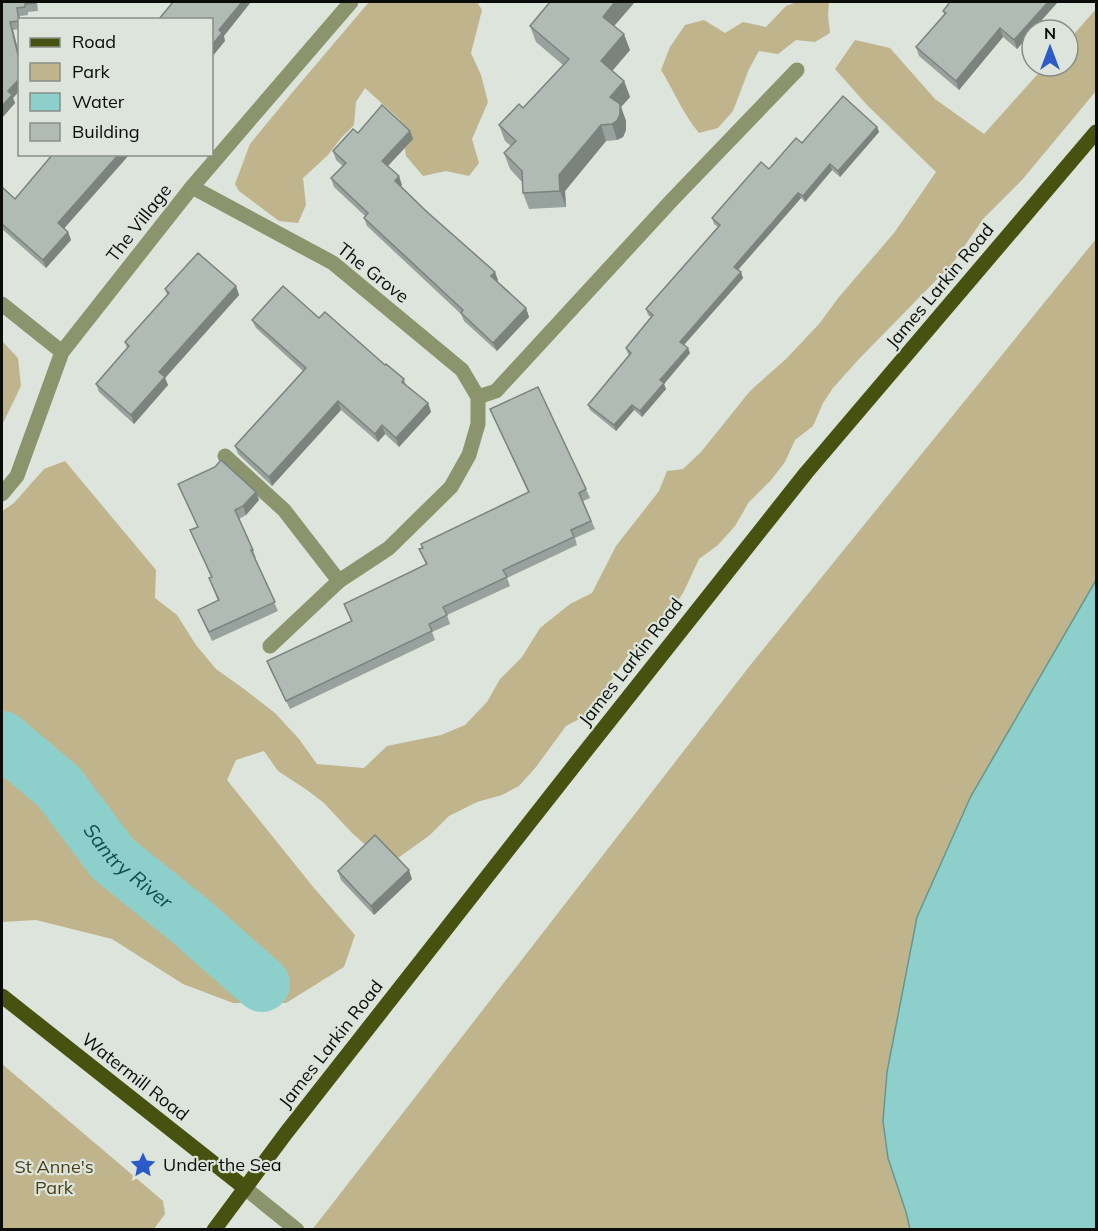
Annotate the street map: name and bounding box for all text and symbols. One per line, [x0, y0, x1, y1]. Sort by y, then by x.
legend [18, 18, 213, 156]
north arrow [1020, 18, 1080, 78]
text: N [1044, 23, 1056, 43]
text: Road [72, 30, 116, 53]
text: Park [72, 60, 111, 83]
text: Water [72, 90, 125, 113]
text: Building [72, 120, 140, 143]
street label: The Village [101, 179, 176, 266]
street label: James Larkin Road [881, 219, 999, 353]
street label: The Grove [333, 237, 414, 308]
street label: James Larkin Road [574, 593, 688, 730]
water label: Santry River [78, 818, 178, 914]
street label: James Larkin Road [274, 975, 388, 1112]
street label: Watermill Road [77, 1028, 194, 1126]
place icon: Under the Sea [128, 1150, 158, 1180]
place label: Under the Sea [163, 1153, 282, 1176]
park label: St Anne's Park [14, 1155, 94, 1199]

